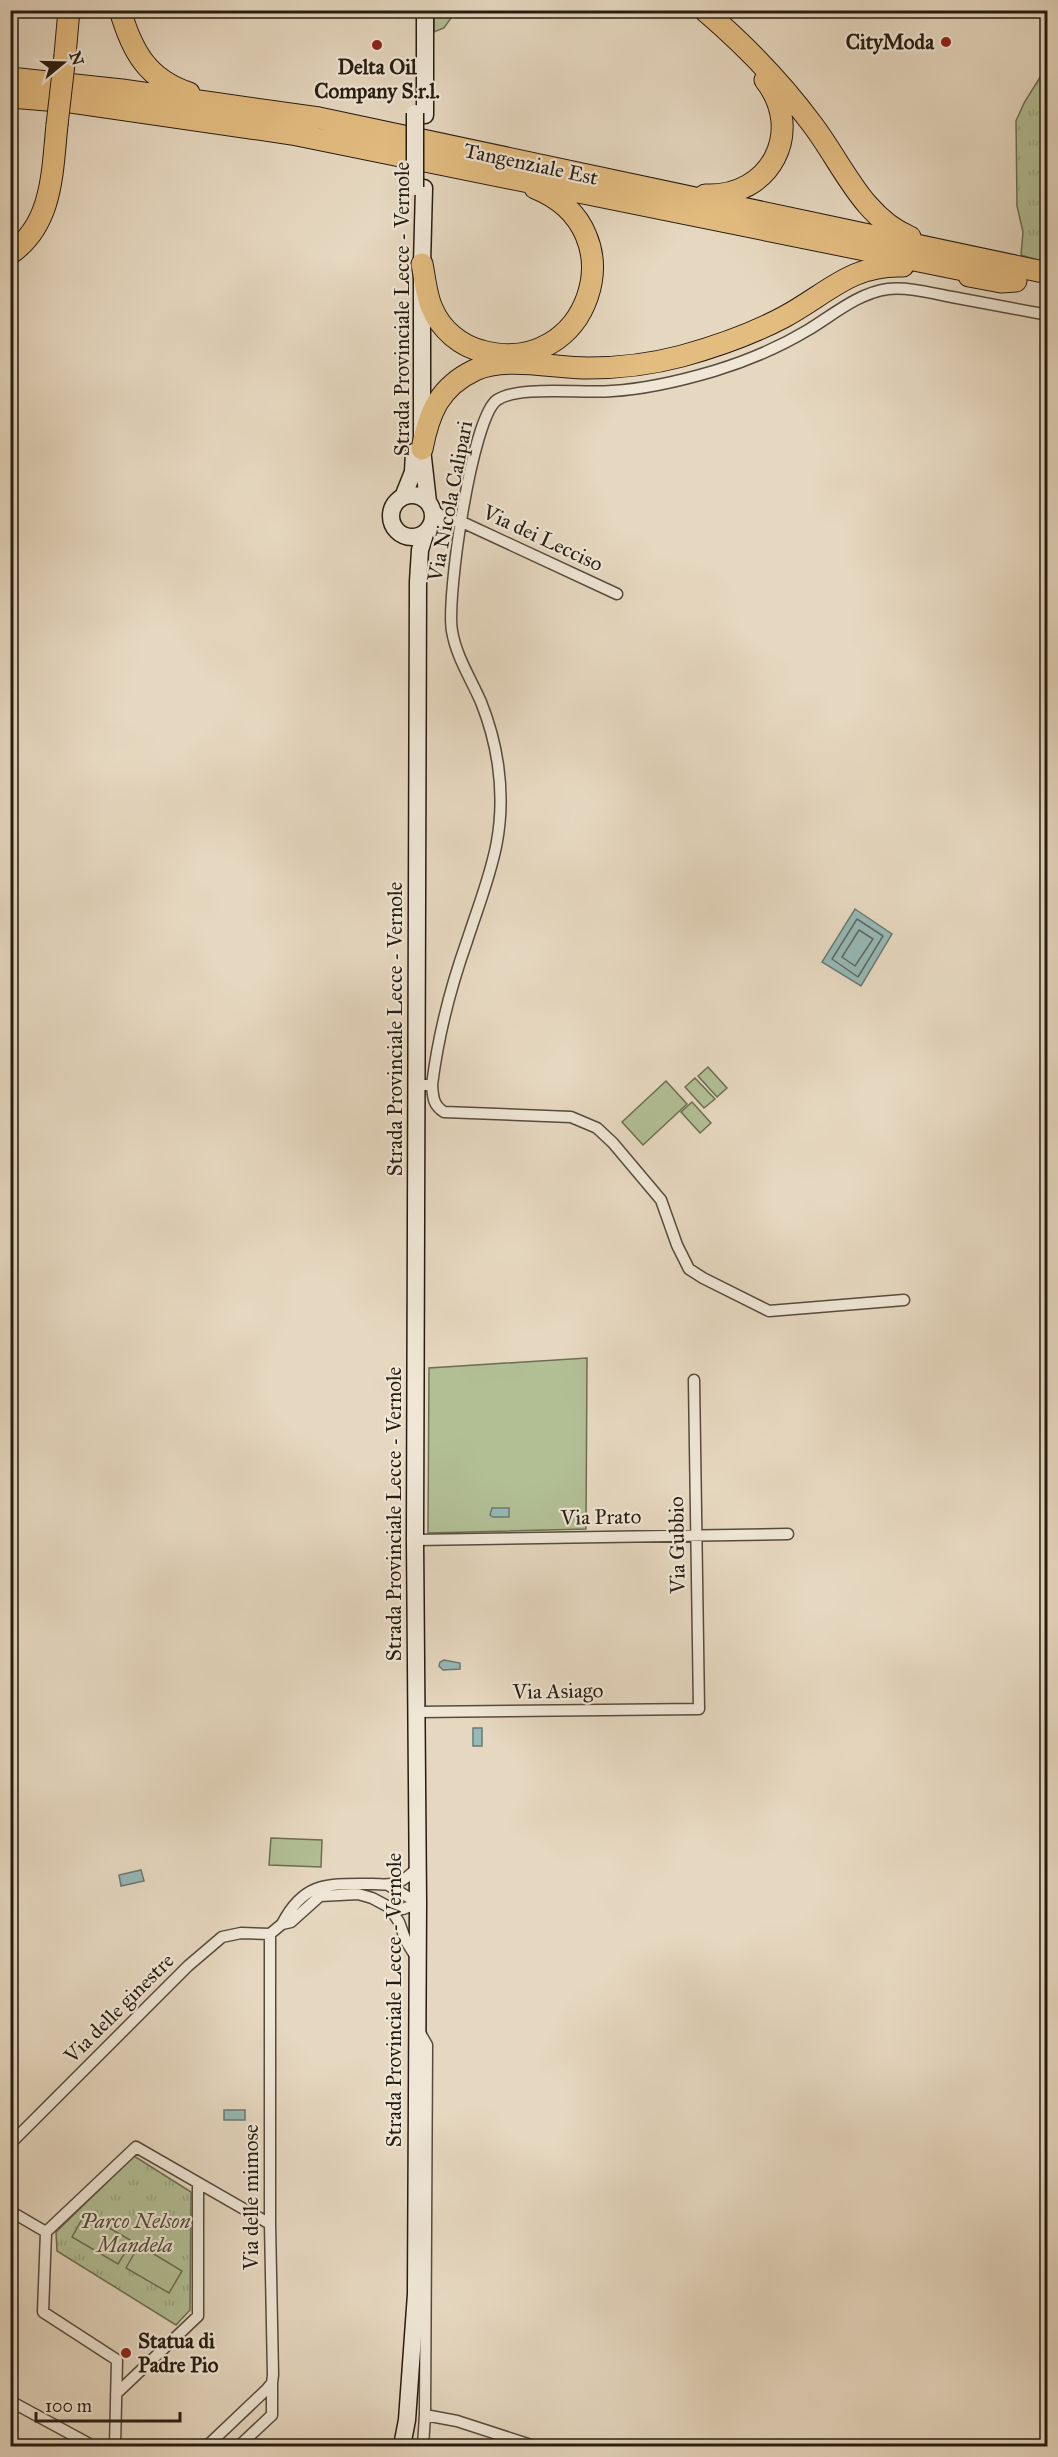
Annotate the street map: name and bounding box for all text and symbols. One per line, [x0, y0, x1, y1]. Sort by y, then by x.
place label: CityModa [846, 29, 935, 55]
north arrow [33, 33, 93, 93]
marker: CityModa [939, 35, 953, 49]
marker: Delta Oil Company S.r.l. [370, 38, 384, 52]
text: N [66, 49, 88, 68]
place label: Delta Oil Company S.r.l. [314, 54, 440, 104]
street label: Tangenziale Est [461, 137, 601, 191]
street label: Strada Provinciale Lecce - Vernole [389, 161, 415, 456]
street label: Via Nicola Calipari [421, 418, 478, 585]
street label: Via dei Lecciso [478, 498, 607, 577]
street label: Strada Provinciale Lecce - Vernole [382, 881, 408, 1176]
street label: Strada Provinciale Lecce - Vernole [381, 1366, 407, 1661]
street label: Via Gubbio [663, 1496, 691, 1595]
street label: Via Prato [559, 1503, 642, 1531]
street label: Via Asiago [511, 1677, 604, 1705]
street label: Strada Provinciale Lecce - Vernole [381, 1852, 407, 2147]
street label: Via delle ginestre [58, 1947, 180, 2069]
street label: Via delle mimose [238, 2124, 264, 2271]
park label: Parco Nelson Mandela [80, 2208, 191, 2258]
place label: Statua di Padre Pio [138, 2328, 219, 2378]
marker: Statua di Padre Pio [119, 2346, 133, 2360]
scale bar [36, 2385, 180, 2423]
text: 100 m [45, 2395, 92, 2417]

